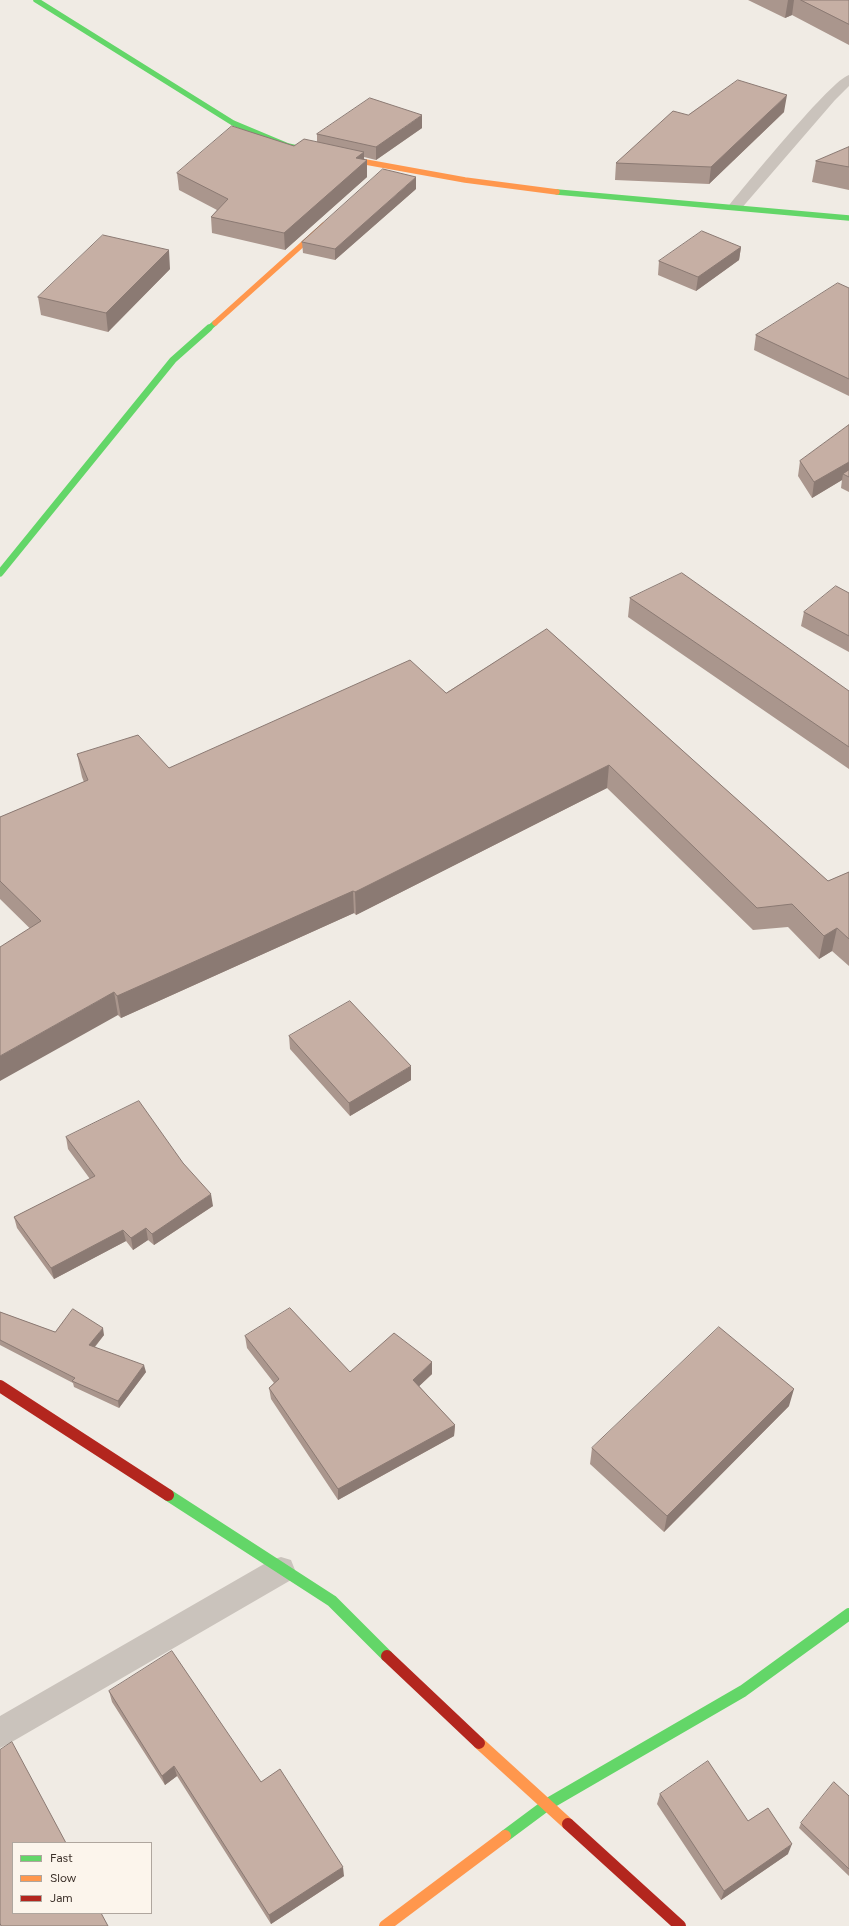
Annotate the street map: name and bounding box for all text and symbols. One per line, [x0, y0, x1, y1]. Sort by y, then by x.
legend [12, 1842, 152, 1914]
text: Fast [50, 1851, 73, 1865]
text: Slow [50, 1871, 76, 1885]
text: Jam [50, 1891, 73, 1905]

